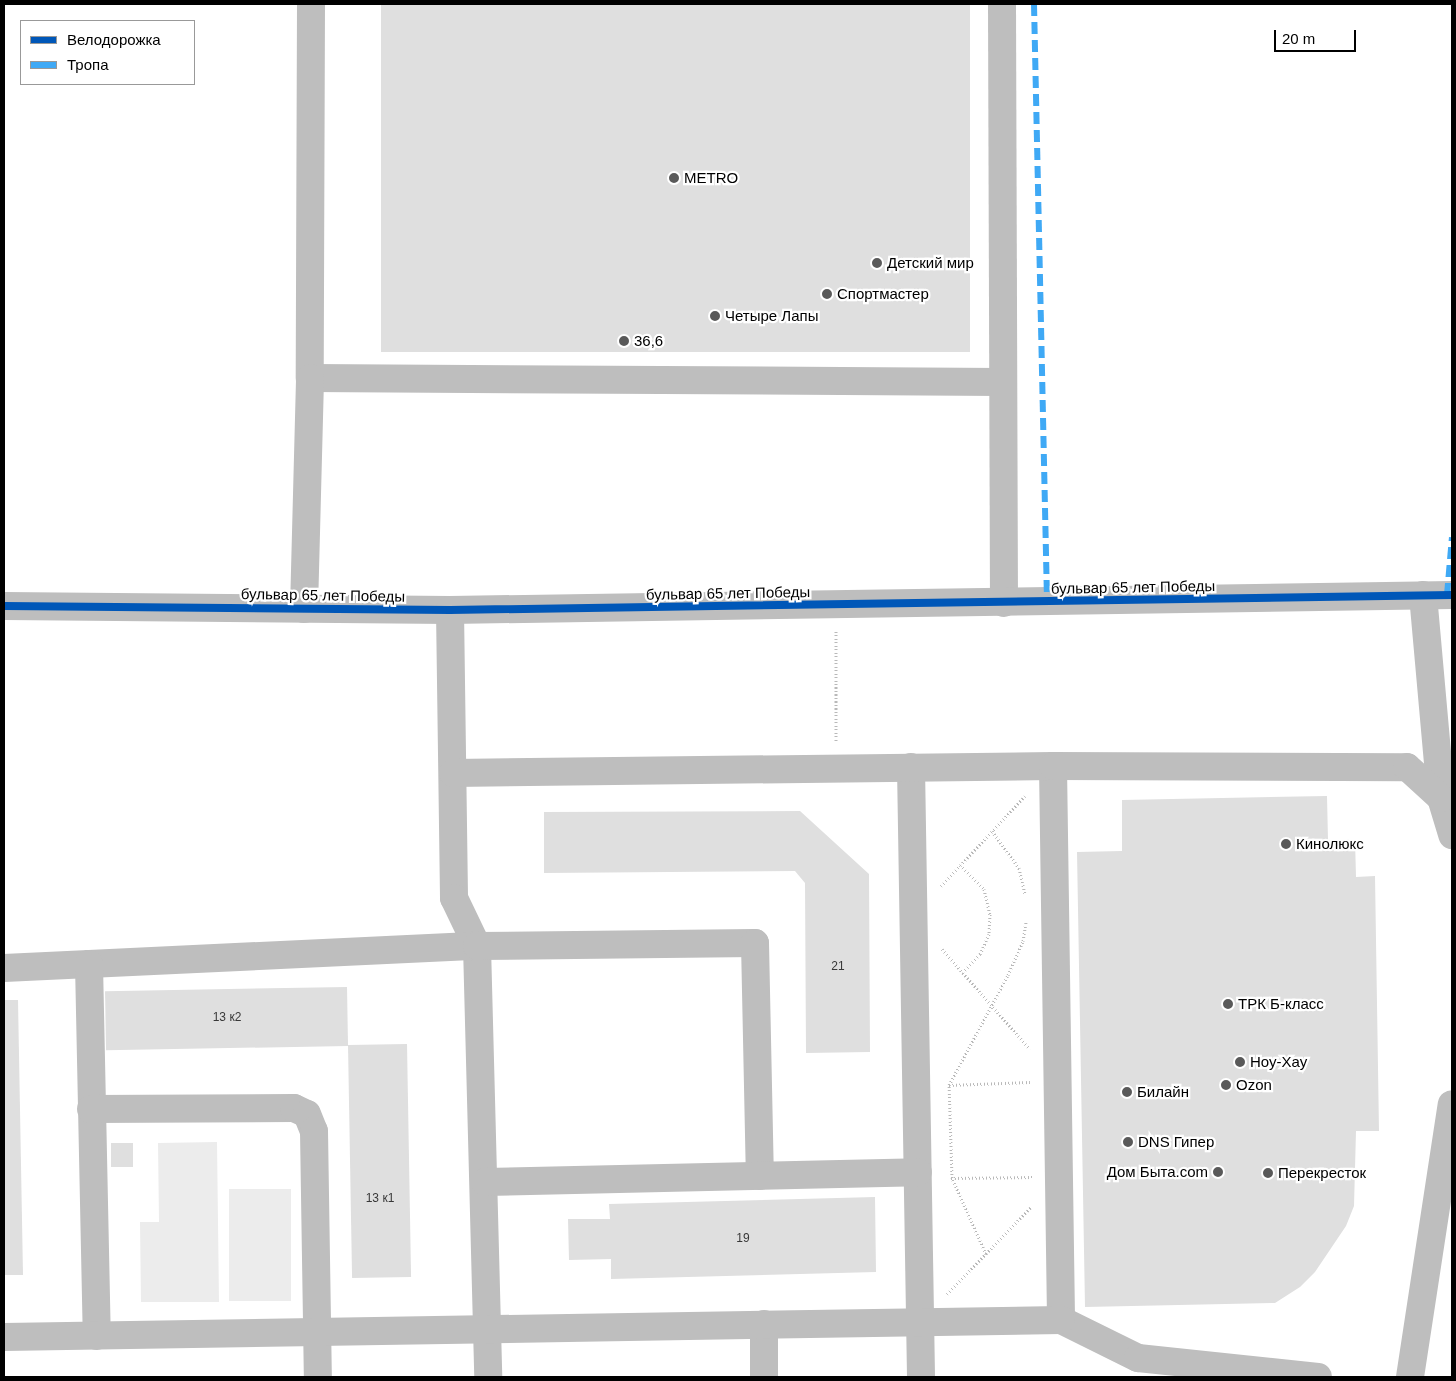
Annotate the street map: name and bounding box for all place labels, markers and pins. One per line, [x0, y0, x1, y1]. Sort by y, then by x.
place label: METRO [684, 169, 738, 187]
marker: METRO [668, 172, 680, 184]
place label: Детский мир [887, 254, 974, 272]
marker: Детский мир [871, 257, 883, 269]
place label: Спортмастер [837, 285, 929, 303]
marker: Спортмастер [821, 288, 833, 300]
place label: Четыре Лапы [725, 307, 818, 325]
marker: Четыре Лапы [709, 310, 721, 322]
place label: 36,6 [634, 332, 663, 350]
marker: 36,6 [618, 335, 630, 347]
place label: Кинолюкс [1296, 835, 1364, 853]
marker: Кинолюкс [1280, 838, 1292, 850]
place label: ТРК Б-класс [1238, 995, 1324, 1013]
marker: ТРК Б-класс [1222, 998, 1234, 1010]
place label: Ноу-Хау [1250, 1053, 1307, 1071]
marker: Ноу-Хау [1234, 1056, 1246, 1068]
place label: Ozon [1236, 1076, 1272, 1094]
marker: Ozon [1220, 1079, 1232, 1091]
place label: Билайн [1137, 1083, 1189, 1101]
marker: Билайн [1121, 1086, 1133, 1098]
place label: DNS Гипер [1138, 1133, 1214, 1151]
marker: DNS Гипер [1122, 1136, 1134, 1148]
place label: Дом Быта.com [1107, 1163, 1208, 1181]
place label: Перекресток [1278, 1164, 1366, 1182]
marker: Дом Быта.com [1212, 1166, 1224, 1178]
marker: Перекресток [1262, 1167, 1274, 1179]

